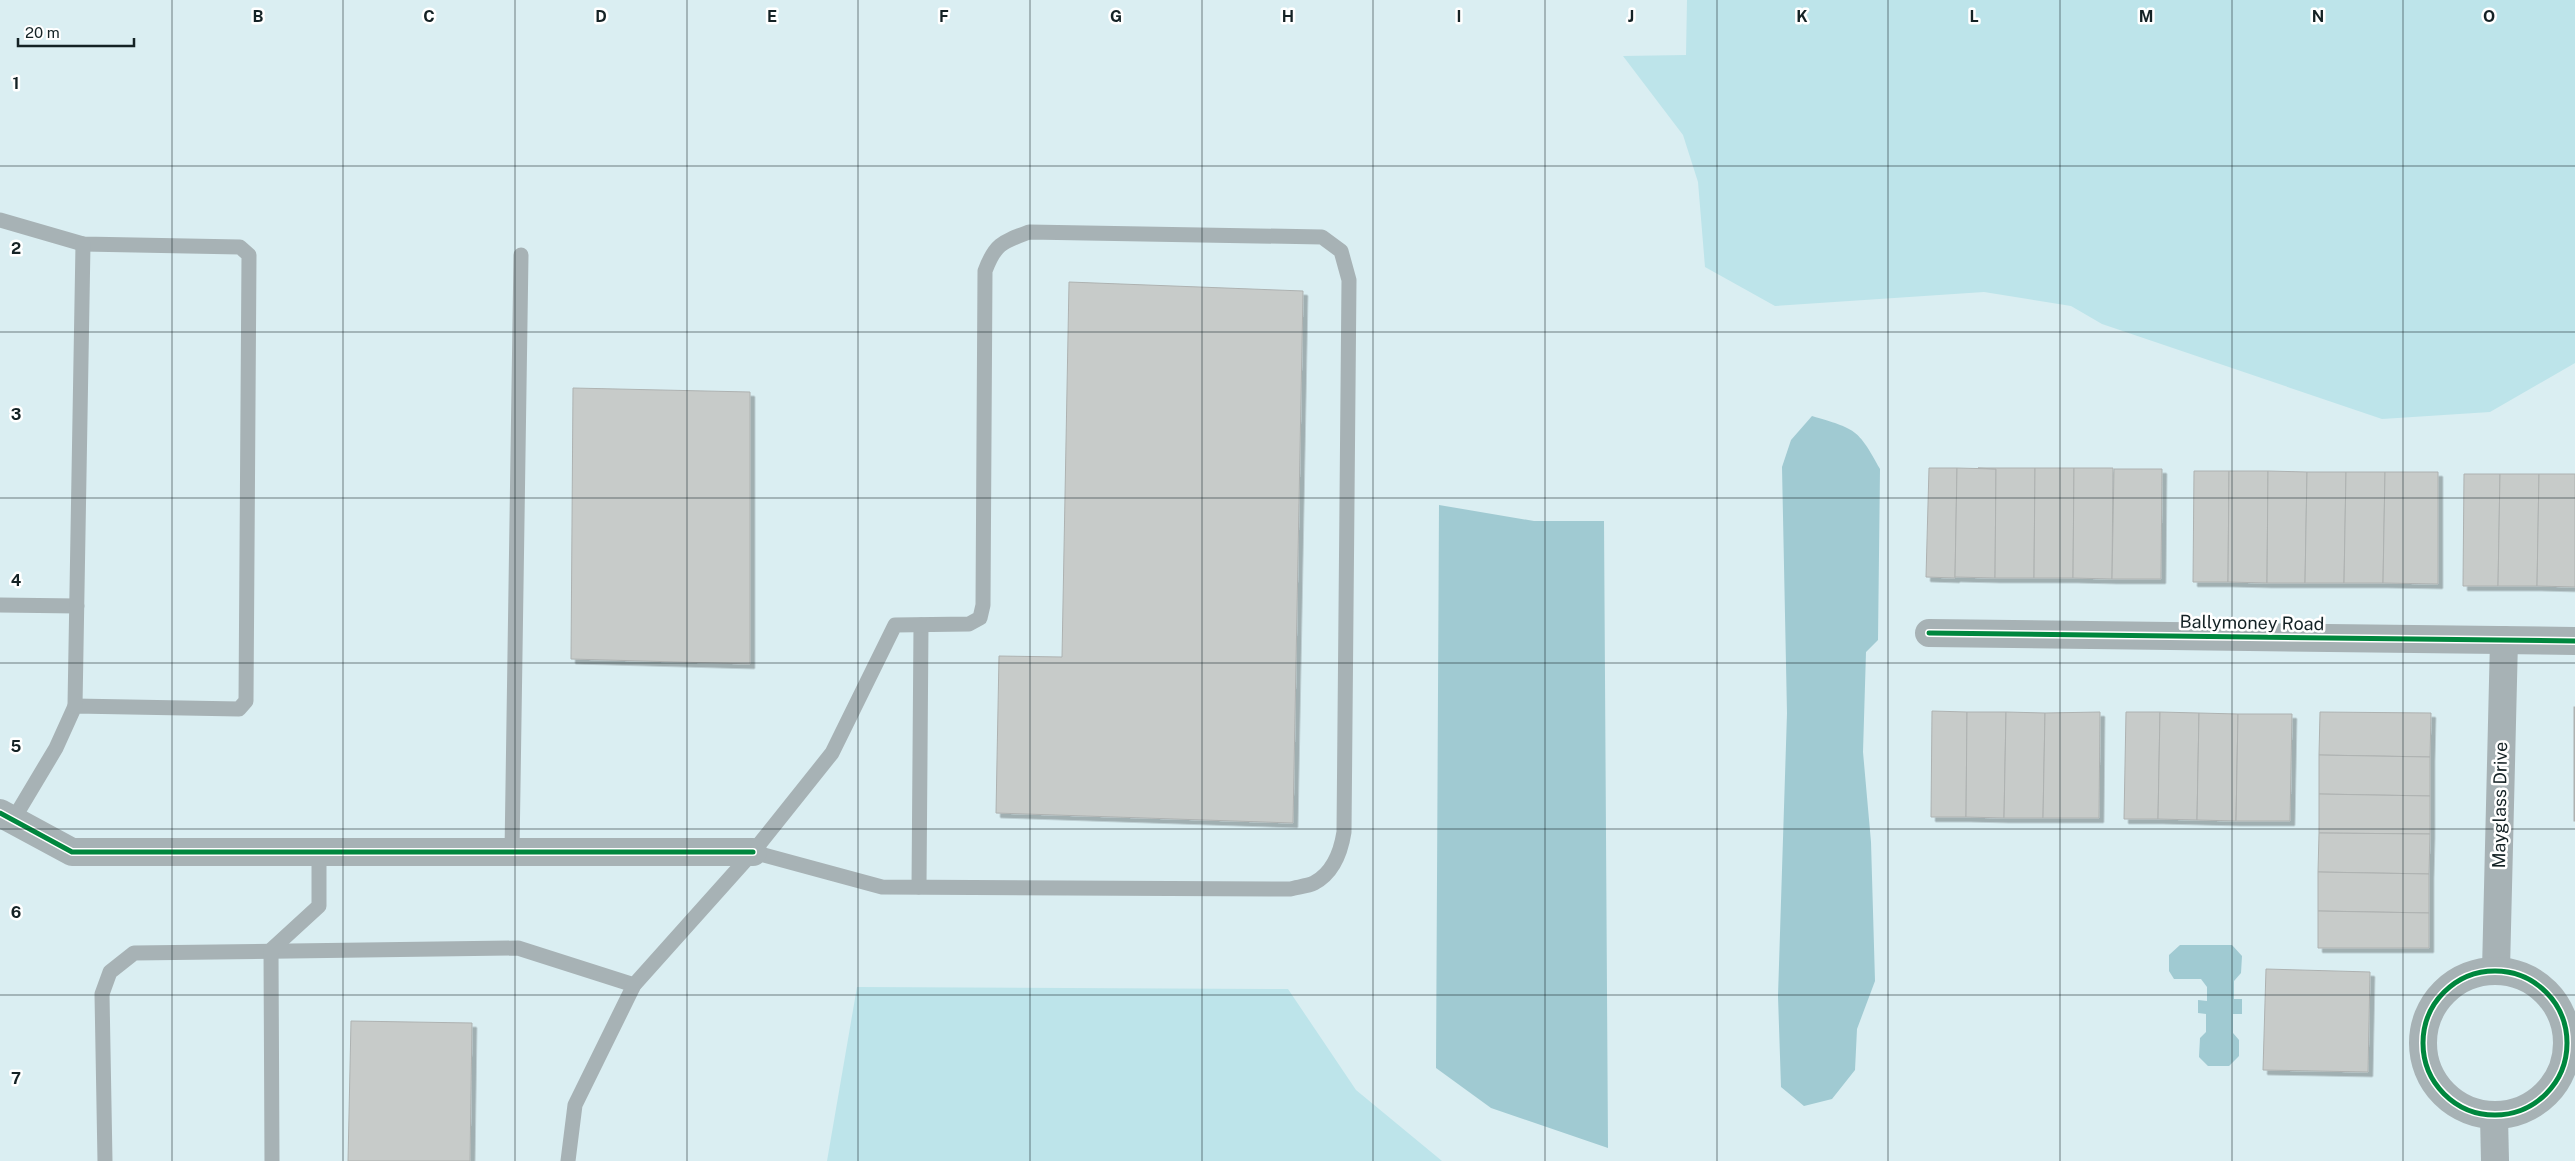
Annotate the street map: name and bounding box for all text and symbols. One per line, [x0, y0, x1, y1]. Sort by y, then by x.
text: B [253, 7, 264, 26]
text: C [423, 7, 435, 26]
text: D [595, 7, 607, 26]
text: E [767, 7, 777, 26]
text: F [939, 7, 949, 26]
text: G [1110, 7, 1122, 26]
text: H [1282, 7, 1294, 26]
text: I [1457, 7, 1461, 26]
text: J [1628, 7, 1634, 26]
text: K [1796, 7, 1808, 26]
text: L [1969, 7, 1979, 26]
text: M [2139, 7, 2153, 26]
text: N [2312, 7, 2324, 26]
text: O [2483, 7, 2495, 26]
scale bar [18, 15, 134, 47]
text: 20 m [25, 24, 60, 41]
text: 1 [13, 74, 19, 93]
text: 2 [11, 239, 21, 258]
text: 3 [11, 405, 21, 424]
text: 4 [11, 571, 22, 590]
street label: Ballymoney Road [2179, 611, 2325, 634]
text: 5 [11, 737, 22, 756]
street label: Mayglass Drive [2488, 741, 2511, 869]
text: 6 [11, 903, 21, 922]
text: 7 [11, 1069, 21, 1088]

